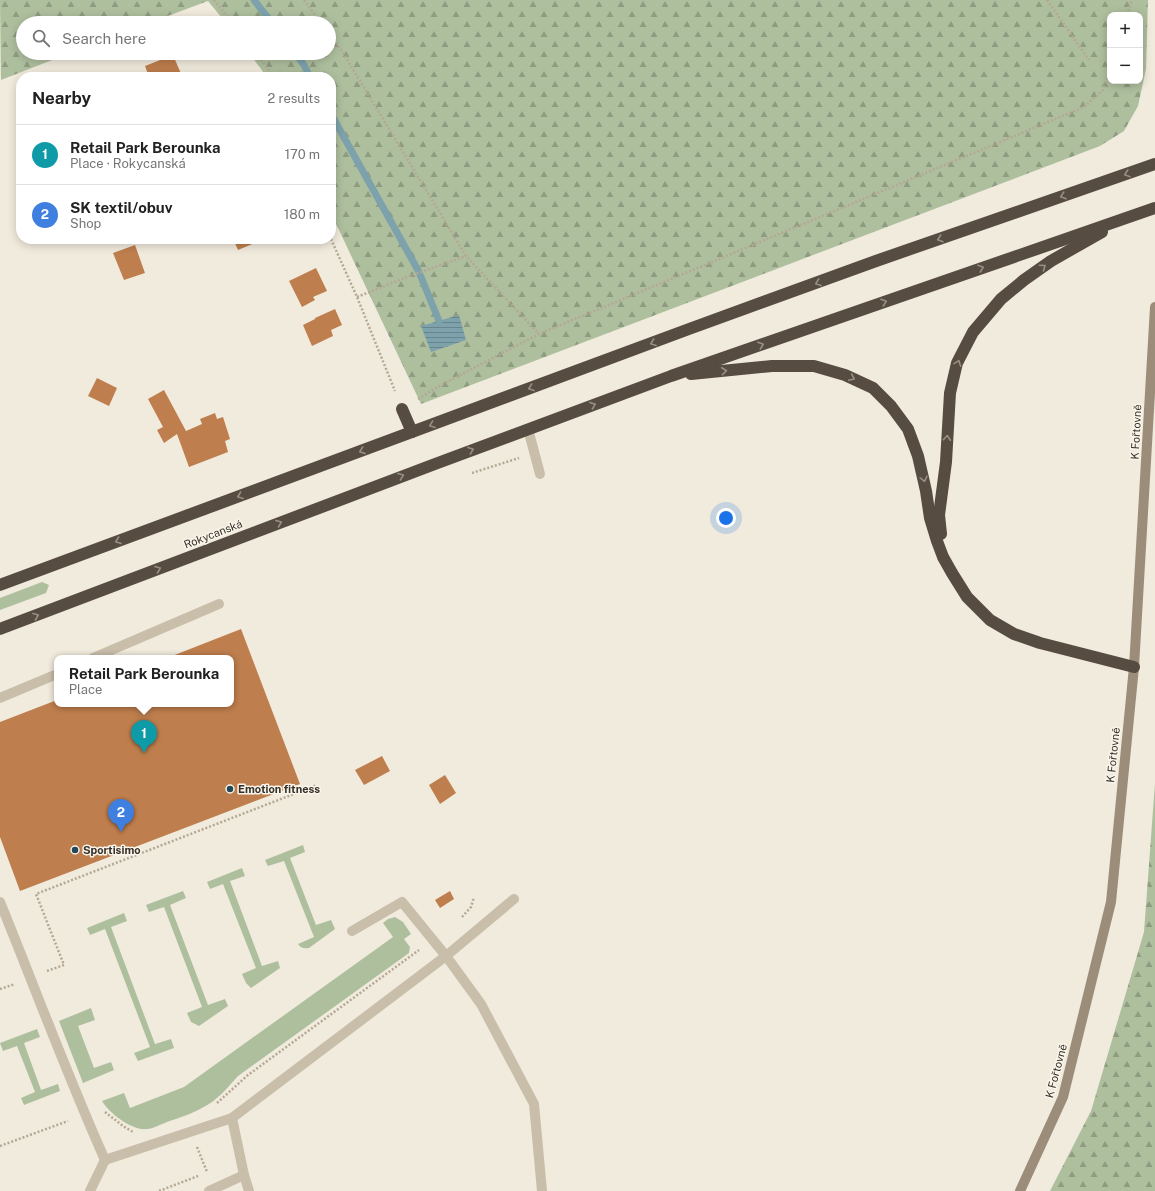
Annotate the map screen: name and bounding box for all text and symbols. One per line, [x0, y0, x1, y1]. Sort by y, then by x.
map controls [1107, 12, 1143, 84]
button: + [1107, 12, 1143, 48]
search box [16, 16, 336, 60]
icon: search [30, 27, 52, 49]
text: Search here [62, 30, 146, 47]
button: − [1107, 48, 1143, 84]
text: Nearby [32, 88, 91, 108]
text: 2 results [268, 91, 320, 106]
text: Retail Park Berounka [70, 139, 221, 156]
text: 1 [42, 147, 48, 162]
text: 170 m [285, 147, 320, 162]
text: Place · Rokycanská [70, 156, 186, 171]
one-way arrow [1124, 169, 1131, 178]
one-way arrow [1060, 192, 1067, 200]
text: SK textil/obuv [70, 199, 173, 216]
text: 2 [41, 207, 49, 222]
text: 180 m [284, 207, 320, 222]
text: Shop [70, 216, 101, 231]
one-way arrow [937, 234, 944, 243]
one-way arrow [978, 264, 985, 273]
one-way arrow [1038, 265, 1045, 272]
one-way arrow [814, 278, 821, 286]
one-way arrow [880, 298, 887, 307]
one-way arrow [649, 338, 656, 346]
one-way arrow [757, 341, 764, 350]
one-way arrow [954, 359, 962, 366]
one-way arrow [721, 367, 727, 376]
one-way arrow [847, 373, 855, 381]
one-way arrow [527, 384, 534, 392]
one-way arrow [590, 401, 597, 410]
street label: K Fořtovně [1129, 404, 1143, 460]
one-way arrow [429, 420, 436, 428]
one-way arrow [943, 435, 951, 441]
one-way arrow [358, 446, 365, 454]
one-way arrow [468, 446, 475, 455]
one-way arrow [397, 473, 404, 481]
one-way arrow [919, 476, 927, 482]
one-way arrow [237, 491, 244, 500]
your location [716, 508, 736, 528]
street label: Rokycanská [182, 517, 244, 551]
one-way arrow [276, 519, 283, 527]
one-way arrow [115, 537, 122, 545]
one-way arrow [154, 566, 161, 574]
one-way arrow [33, 612, 40, 620]
popup [54, 655, 234, 707]
text: Retail Park Berounka [69, 665, 219, 682]
text: Place [69, 682, 102, 697]
pin: 1 [131, 720, 157, 753]
street label: K Fořtovně [1104, 727, 1122, 783]
place label: Emotion fitness [238, 783, 320, 795]
marker: Emotion fitness [225, 784, 235, 794]
pin: 2 [108, 799, 134, 832]
place label: Sportisimo [83, 844, 141, 856]
marker: Sportisimo [70, 845, 80, 855]
street label: K Fořtovně [1043, 1043, 1069, 1099]

